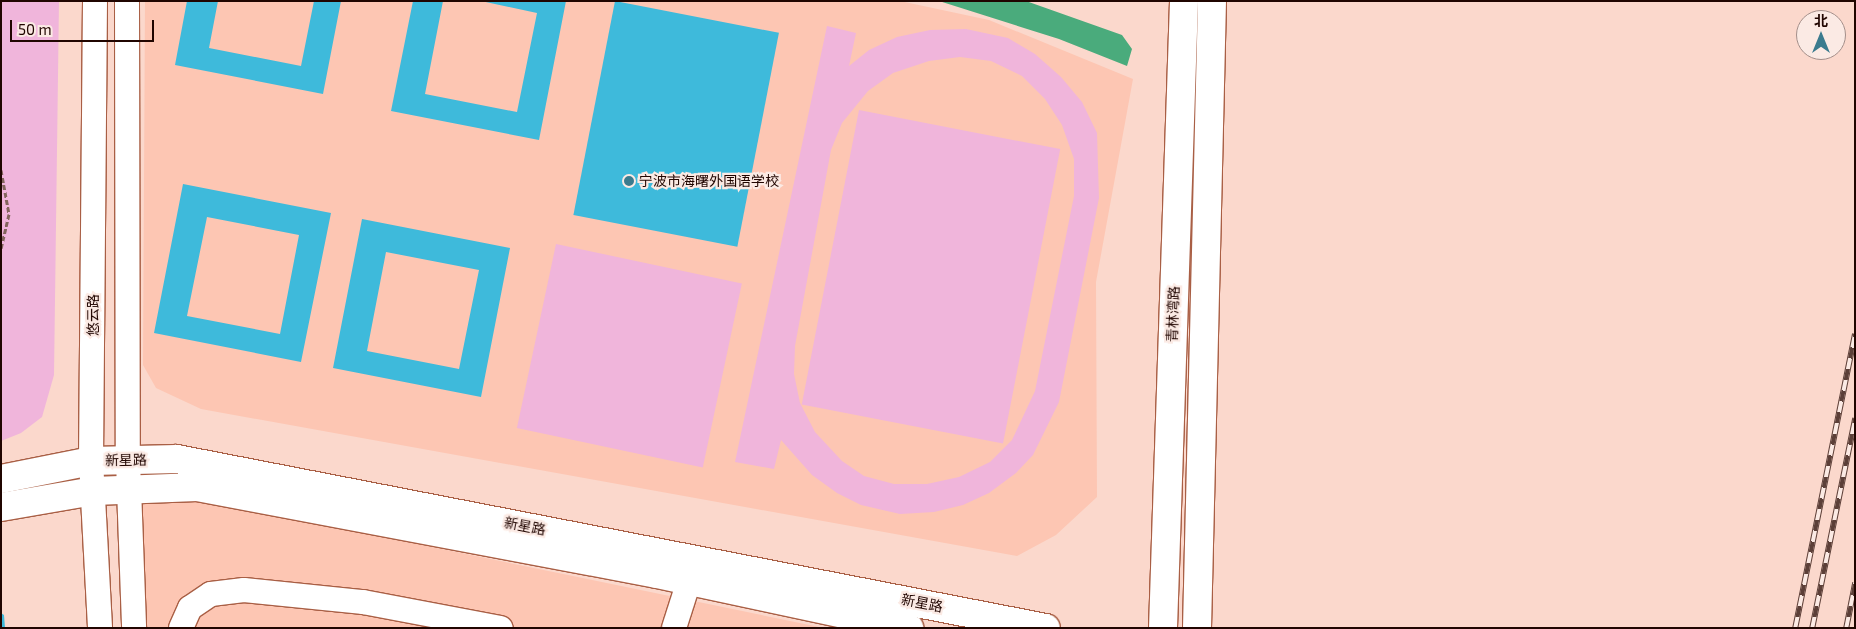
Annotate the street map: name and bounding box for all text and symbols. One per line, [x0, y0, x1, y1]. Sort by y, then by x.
scale bar [12, 10, 156, 42]
north arrow [1796, 10, 1846, 60]
text: 北 [1814, 12, 1828, 29]
text: 50 m [18, 20, 52, 38]
place label: 宁波市海曙外国语学校 [639, 173, 779, 189]
marker: 宁波市海曙外国语学校 [623, 175, 635, 187]
street label: 青林湾路 [1164, 286, 1182, 342]
street label: 悠云路 [85, 294, 101, 336]
street label: 新星路 [105, 451, 147, 469]
street label: 新星路 [503, 514, 547, 538]
street label: 新星路 [900, 591, 944, 615]

